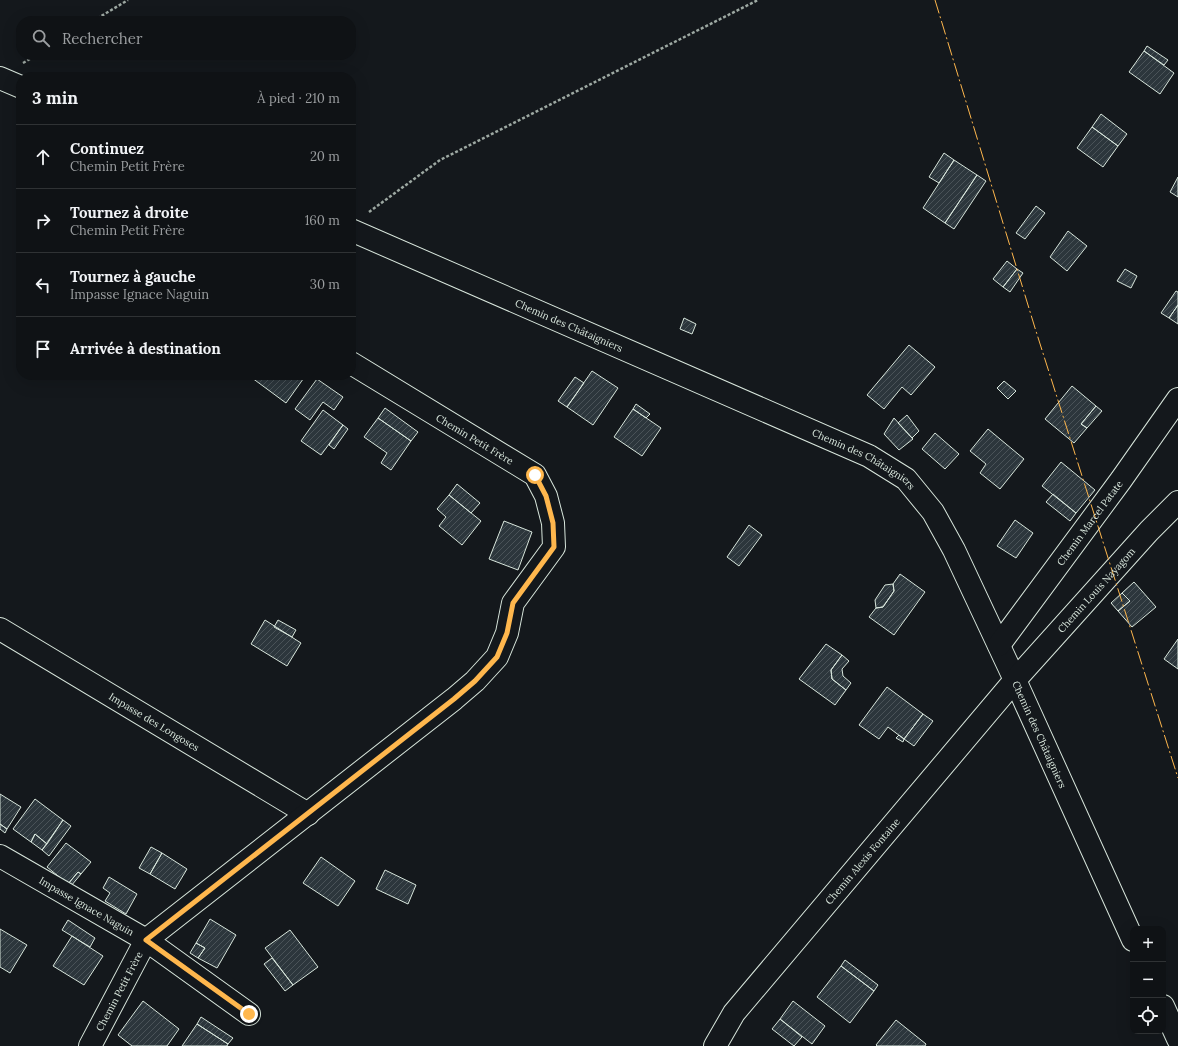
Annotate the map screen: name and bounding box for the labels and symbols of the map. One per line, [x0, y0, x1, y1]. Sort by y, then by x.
street label: Chemin des Châtaigniers [513, 296, 625, 355]
street label: Chemin Petit Frère [434, 411, 516, 468]
street label: Chemin des Châtaigniers [810, 426, 918, 493]
route start [526, 466, 544, 484]
street label: Chemin Marcel Patate [1054, 477, 1126, 568]
street label: Chemin Louis Nayagom [1055, 545, 1138, 635]
street label: Chemin des Châtaigniers [1009, 679, 1069, 791]
street label: Impasse des Longoses [106, 690, 202, 754]
street label: Chemin Alexis Fontaine [822, 815, 903, 907]
street label: Impasse Ignace Naguin [37, 874, 136, 939]
street label: Chemin Petit Frère [93, 949, 146, 1034]
route end [240, 1005, 258, 1023]

